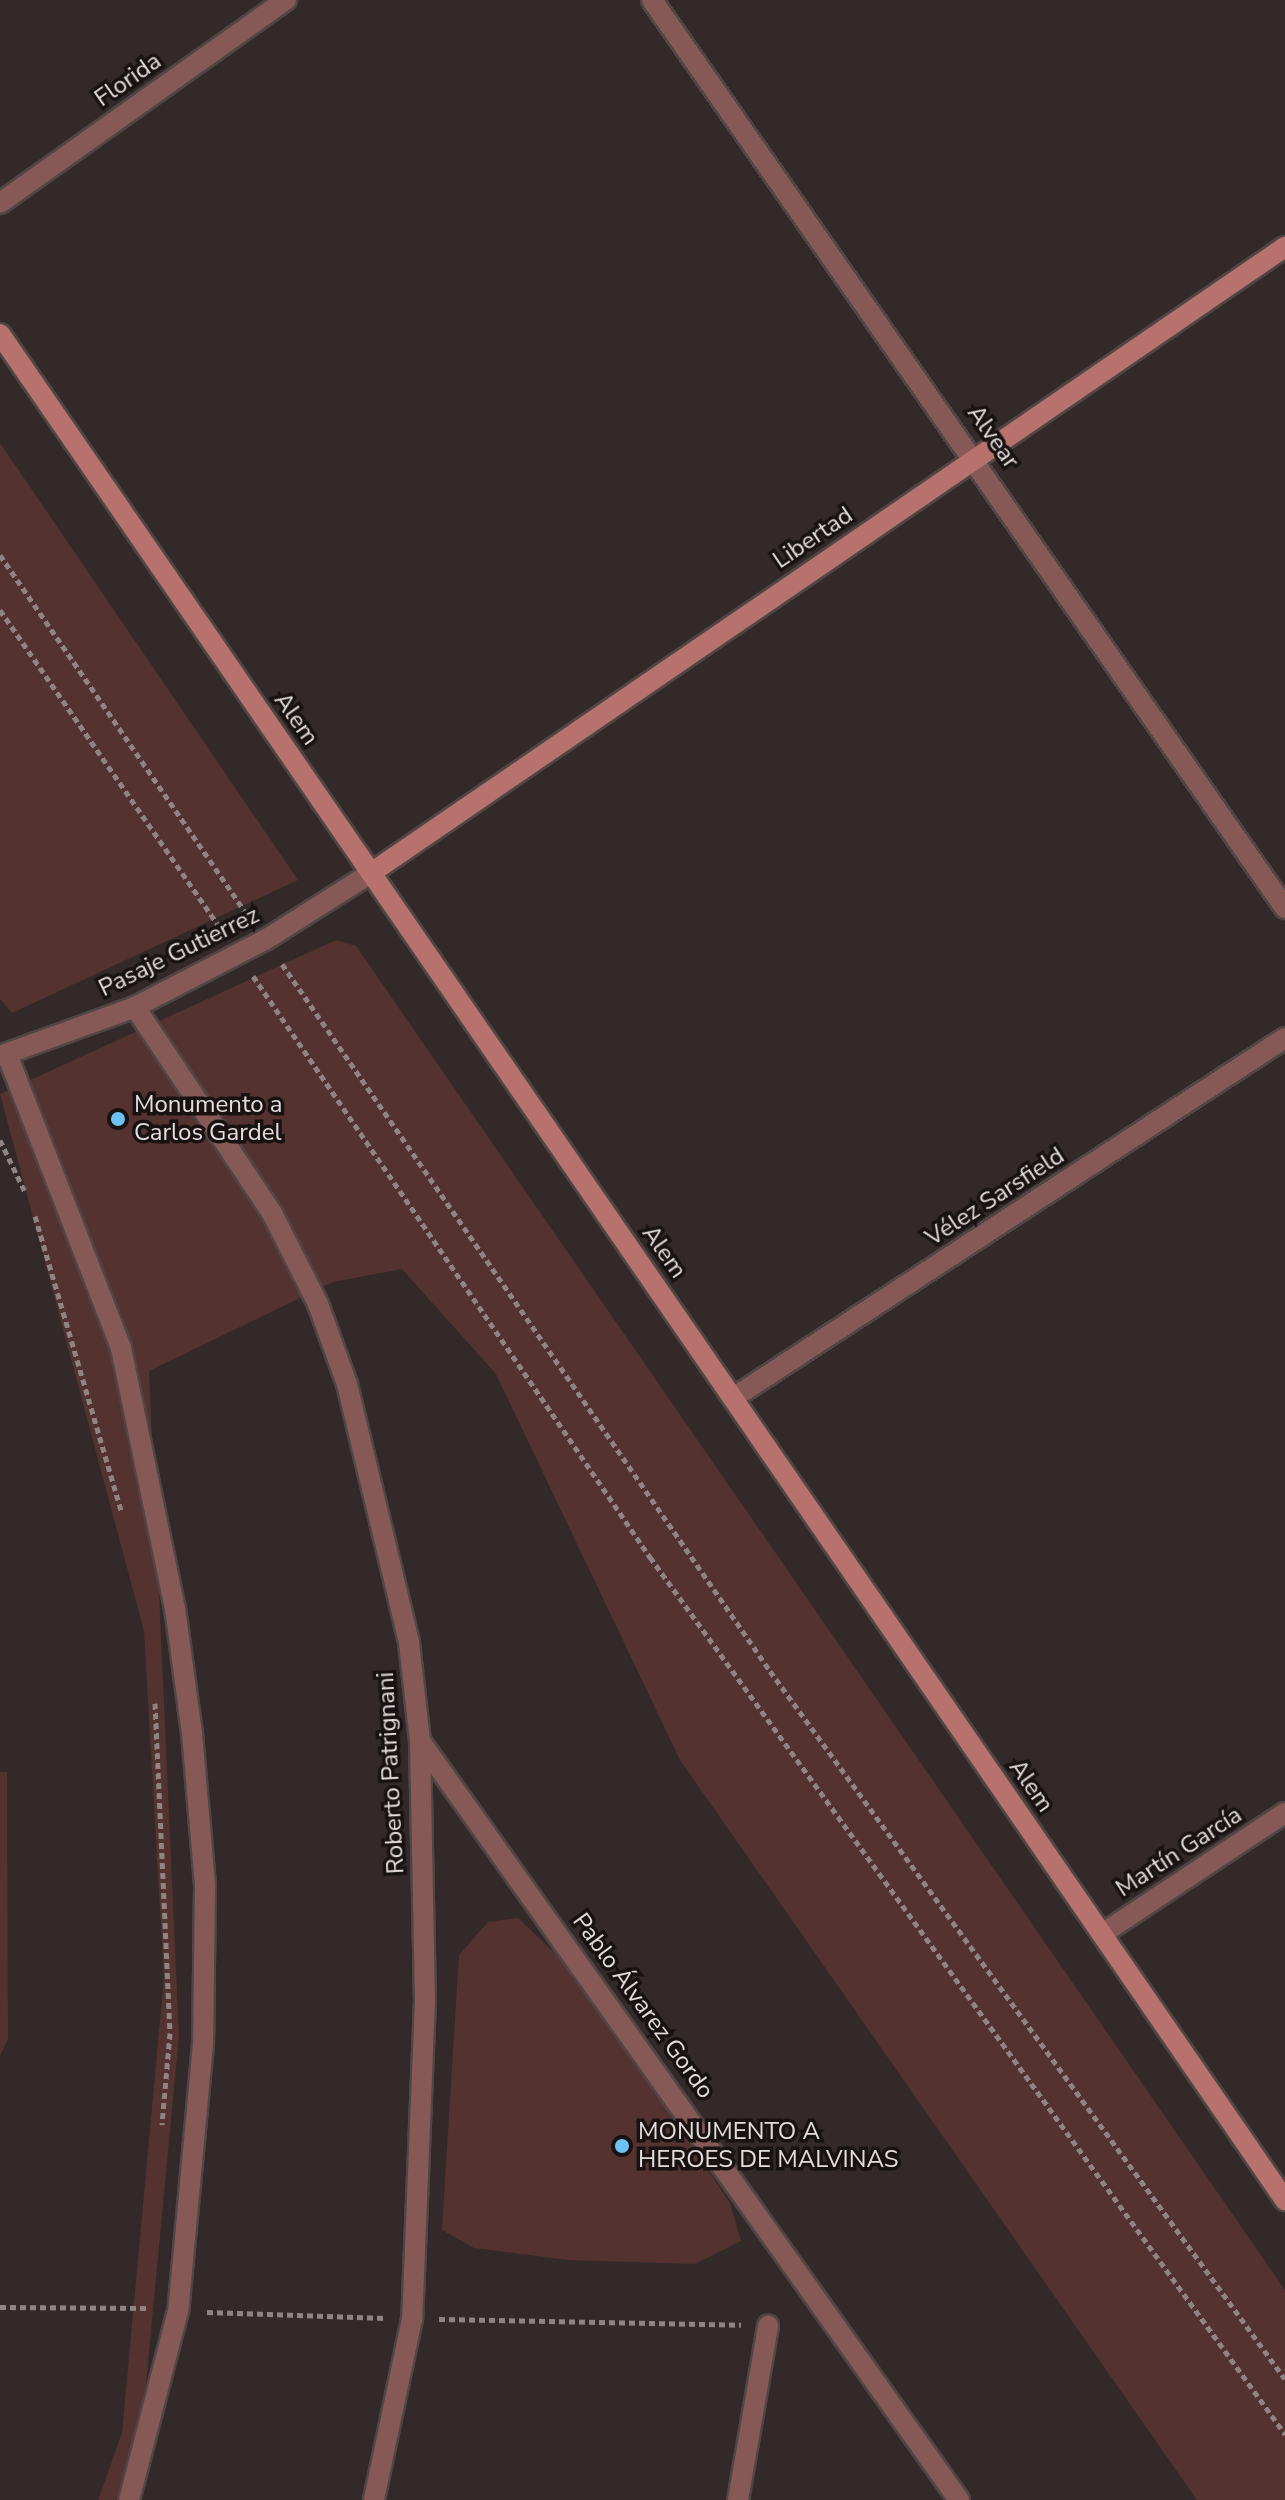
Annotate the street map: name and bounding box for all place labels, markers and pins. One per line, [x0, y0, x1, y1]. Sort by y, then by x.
place label: Monumento a Carlos Gardel [134, 1091, 282, 1147]
marker: Monumento a Carlos Gardel [109, 1110, 127, 1128]
place label: MONUMENTO A HEROES DE MALVINAS [638, 2118, 899, 2174]
marker: MONUMENTO A HEROES DE MALVINAS [613, 2137, 631, 2155]

